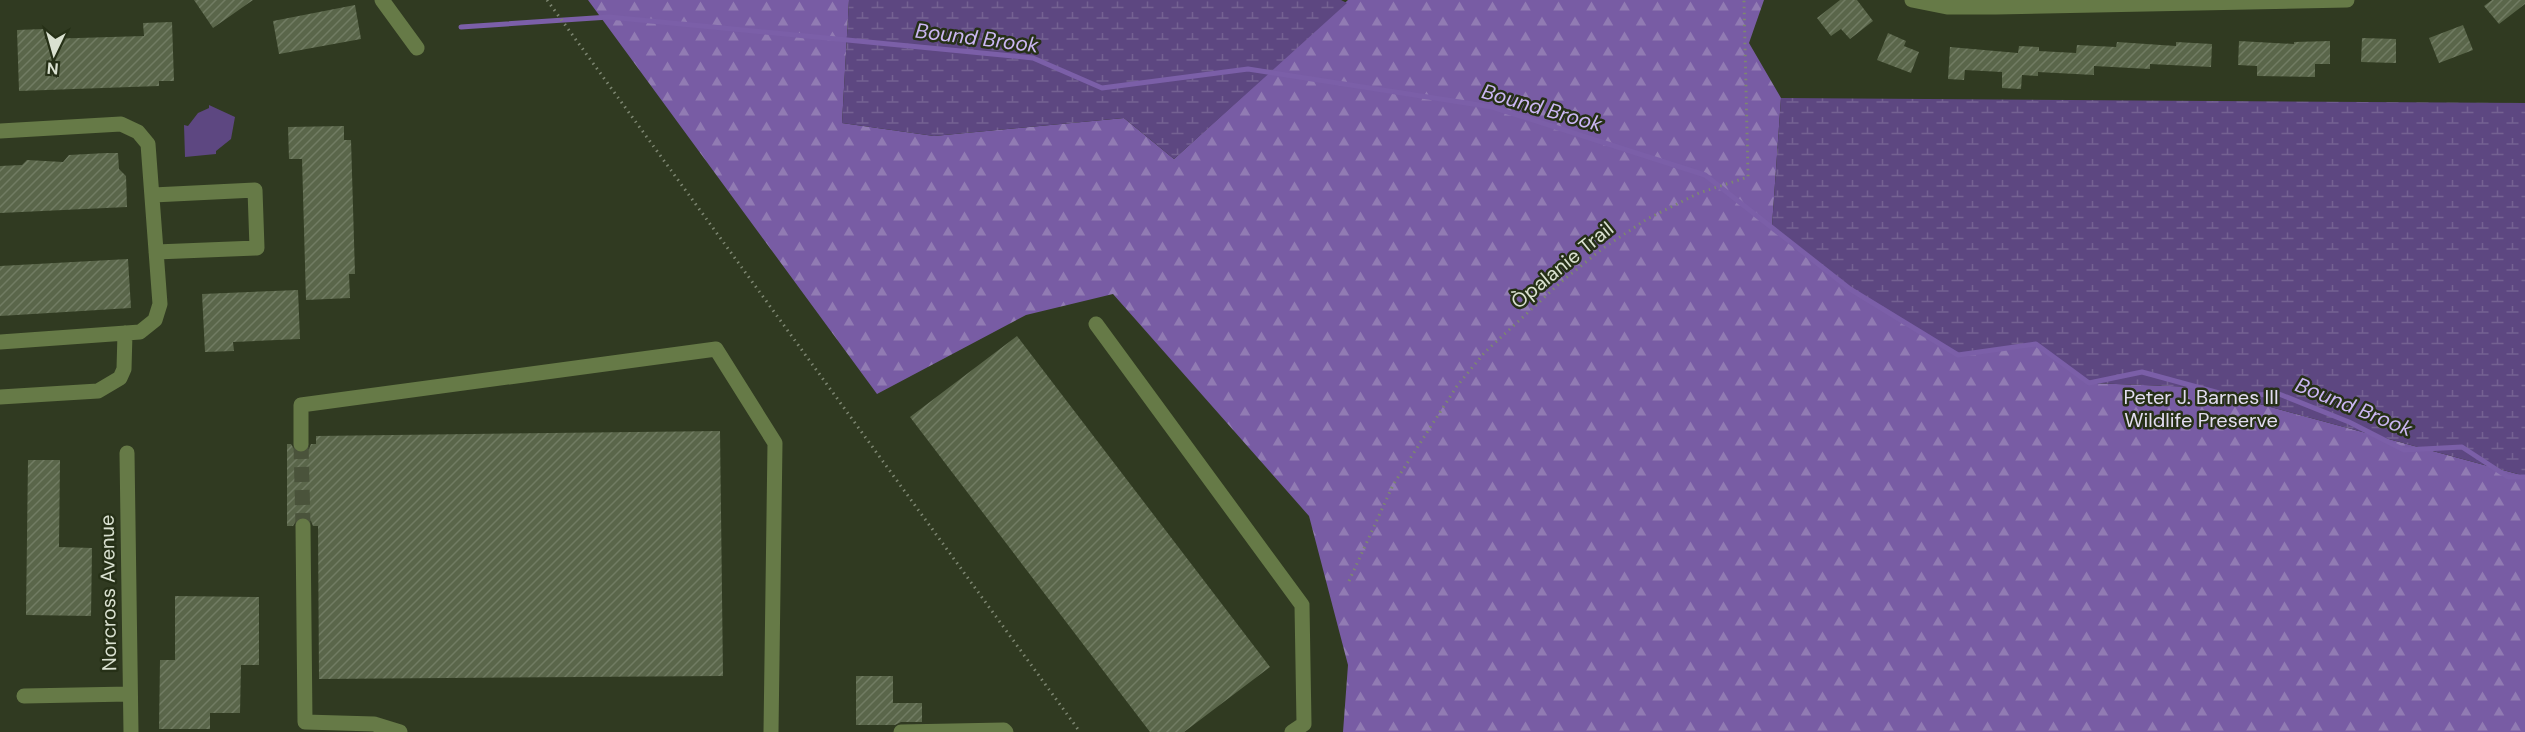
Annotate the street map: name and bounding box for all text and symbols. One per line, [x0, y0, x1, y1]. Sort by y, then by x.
water label: Bound Brook [914, 17, 1041, 59]
north arrow [24, 24, 84, 84]
text: N [46, 57, 59, 79]
water label: Bound Brook [1478, 77, 1606, 139]
street label: Òpalanie Trail [1505, 216, 1619, 314]
water label: Bound Brook [2291, 371, 2417, 443]
park label: Peter J. Barnes III Wildlife Preserve [2123, 384, 2279, 433]
street label: Norcross Avenue [94, 515, 122, 671]

